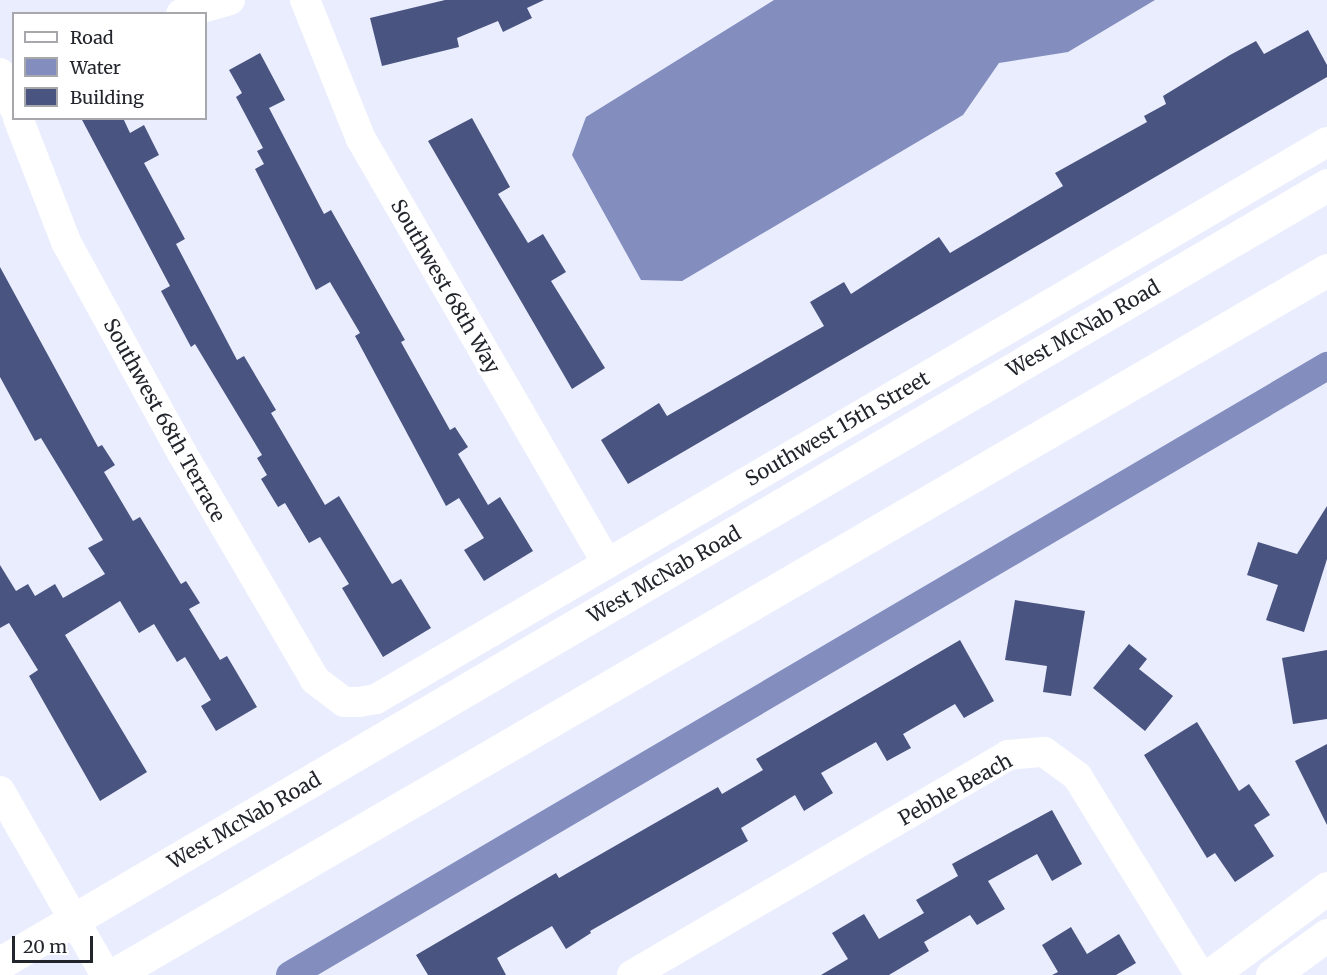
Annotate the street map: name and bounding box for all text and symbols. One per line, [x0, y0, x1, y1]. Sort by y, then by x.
legend [12, 12, 207, 120]
text: Road [70, 26, 114, 49]
text: Water [70, 56, 121, 79]
text: Building [70, 86, 144, 109]
street label: Southwest 68th Way [386, 195, 506, 377]
street label: West McNab Road [1002, 274, 1164, 382]
street label: Southwest 68th Terrace [99, 314, 231, 526]
street label: Southwest 15th Street [741, 365, 933, 491]
street label: West McNab Road [583, 520, 745, 628]
street label: Pebble Beach [894, 748, 1016, 830]
street label: West McNab Road [163, 766, 325, 874]
scale bar [15, 924, 96, 962]
text: 20 m [23, 935, 67, 958]

